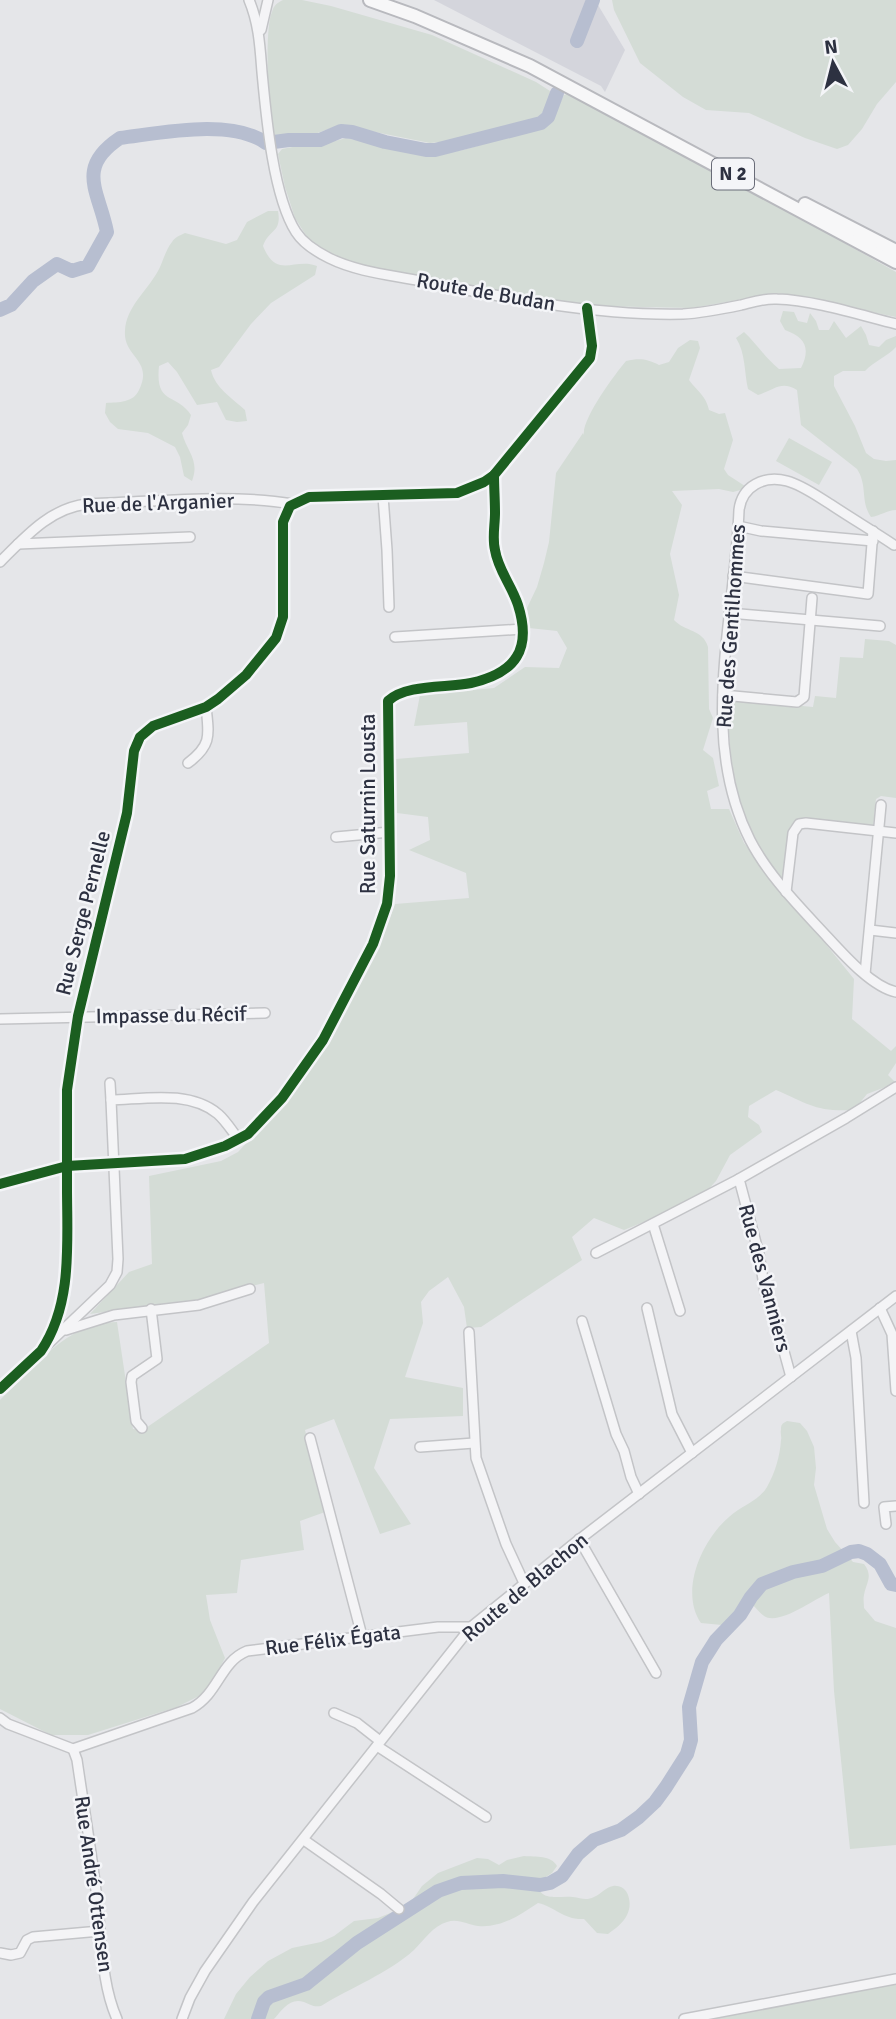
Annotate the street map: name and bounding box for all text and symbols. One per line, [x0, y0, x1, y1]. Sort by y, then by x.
north arrow [798, 28, 868, 98]
text: N [823, 34, 839, 60]
road number: N 2 [712, 158, 754, 190]
street label: Route de Budan [414, 267, 558, 317]
street label: Rue de l'Arganier [81, 487, 235, 519]
street label: Rue des Gentilhommes [711, 523, 751, 729]
street label: Rue Saturnin Lousta [355, 714, 381, 894]
street label: Rue Serge Pernelle [50, 828, 116, 998]
street label: Impasse du Récif [95, 1001, 248, 1029]
street label: Rue des Vanniers [733, 1201, 797, 1355]
street label: Route de Blachon [457, 1527, 593, 1647]
street label: Rue Félix Égata [264, 1619, 402, 1661]
street label: Rue André Ottensen [69, 1794, 119, 1974]

